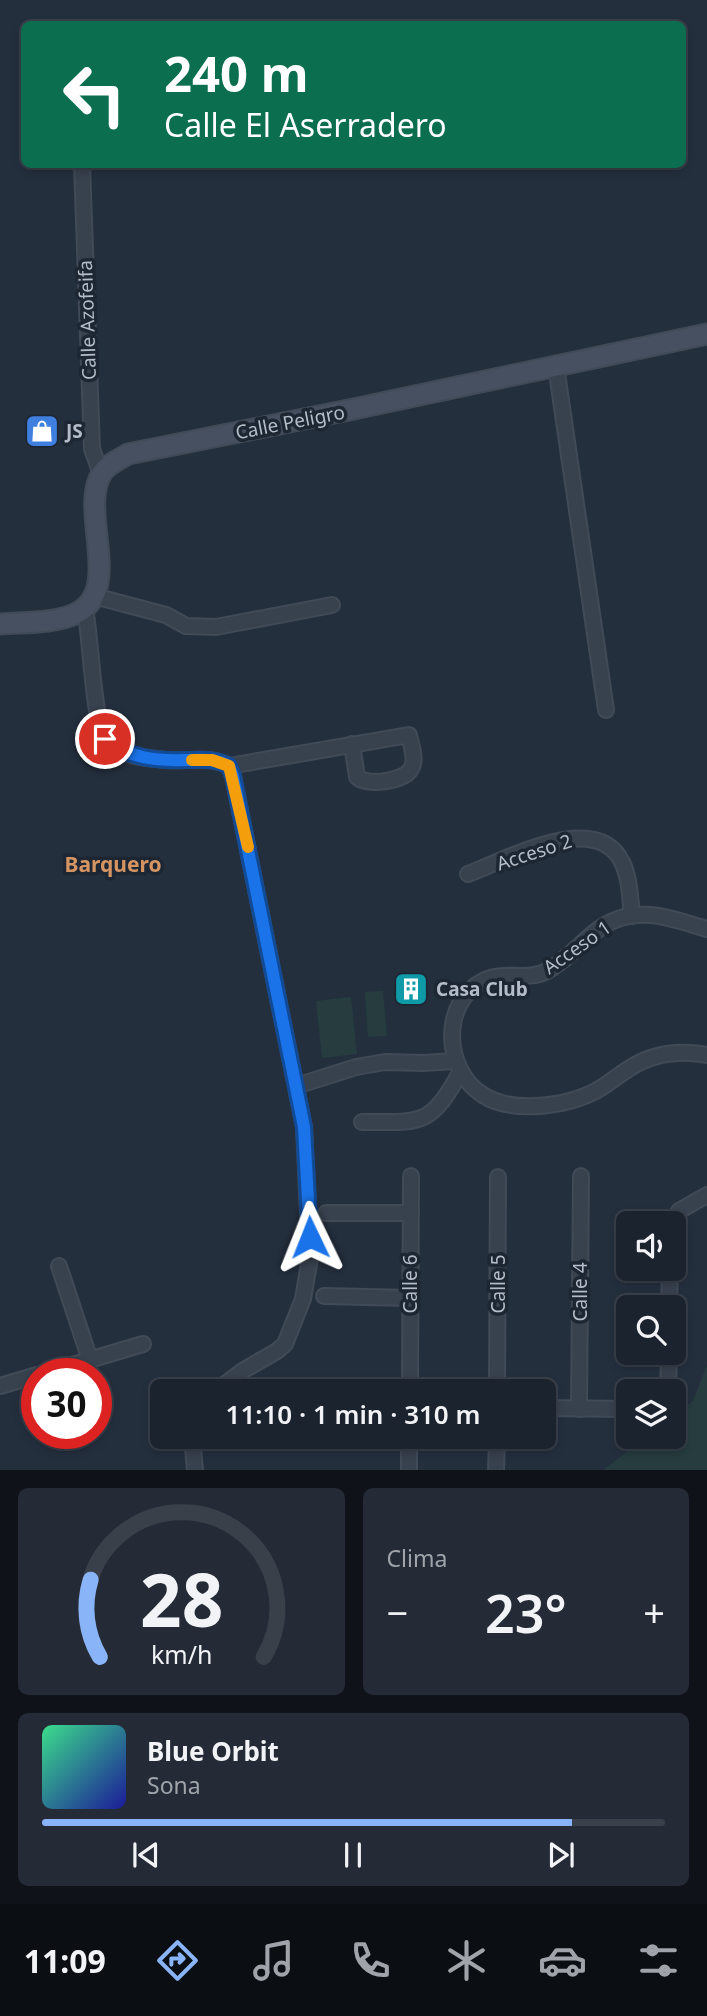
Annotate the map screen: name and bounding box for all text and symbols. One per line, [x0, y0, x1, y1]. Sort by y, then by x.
text: 240 m [164, 40, 309, 106]
icon: left [49, 49, 140, 140]
text: Calle El Aserradero [164, 103, 447, 146]
street label: Calle Azofeifa [72, 260, 102, 380]
street label: Calle Peligro [233, 399, 347, 445]
shop icon: JS [23, 412, 61, 450]
place label: JS [64, 418, 83, 444]
pin [75, 709, 135, 769]
icon: arrive [86, 720, 124, 758]
street label: Acceso 2 [493, 828, 575, 876]
district label: Barquero [64, 850, 162, 878]
street label: Acceso 1 [538, 914, 616, 980]
building icon: Casa Club [392, 970, 430, 1008]
place label: Casa Club [436, 976, 528, 1002]
position arrow [273, 1200, 347, 1274]
map controls [616, 1211, 686, 1449]
button: sound [616, 1211, 686, 1281]
street label: Calle 6 [397, 1255, 423, 1314]
street label: Calle 5 [485, 1255, 511, 1314]
street label: Calle 4 [567, 1262, 593, 1322]
button: search [616, 1295, 686, 1365]
speed limit sign: 30 [21, 1358, 112, 1449]
button: layers [616, 1379, 686, 1449]
text: 11:10 · 1 min · 310 m [226, 1396, 480, 1432]
text: Clima [387, 1542, 447, 1574]
text: 28 [140, 1550, 223, 1649]
text: 23° [485, 1577, 567, 1648]
text: − [387, 1586, 408, 1638]
text: + [643, 1586, 665, 1638]
text: km/h [150, 1637, 212, 1671]
text: Blue Orbit [147, 1733, 279, 1769]
text: Sona [147, 1769, 201, 1801]
icon: previous [127, 1836, 165, 1874]
icon: pause [334, 1836, 372, 1874]
icon: next [542, 1836, 580, 1874]
icon: directions [153, 1936, 202, 1985]
icon: music [249, 1936, 298, 1985]
icon: phone [346, 1936, 395, 1985]
icon: climate [442, 1936, 491, 1985]
icon: car [538, 1936, 587, 1985]
icon: filters [634, 1936, 683, 1985]
text: 11:09 [24, 1939, 106, 1982]

